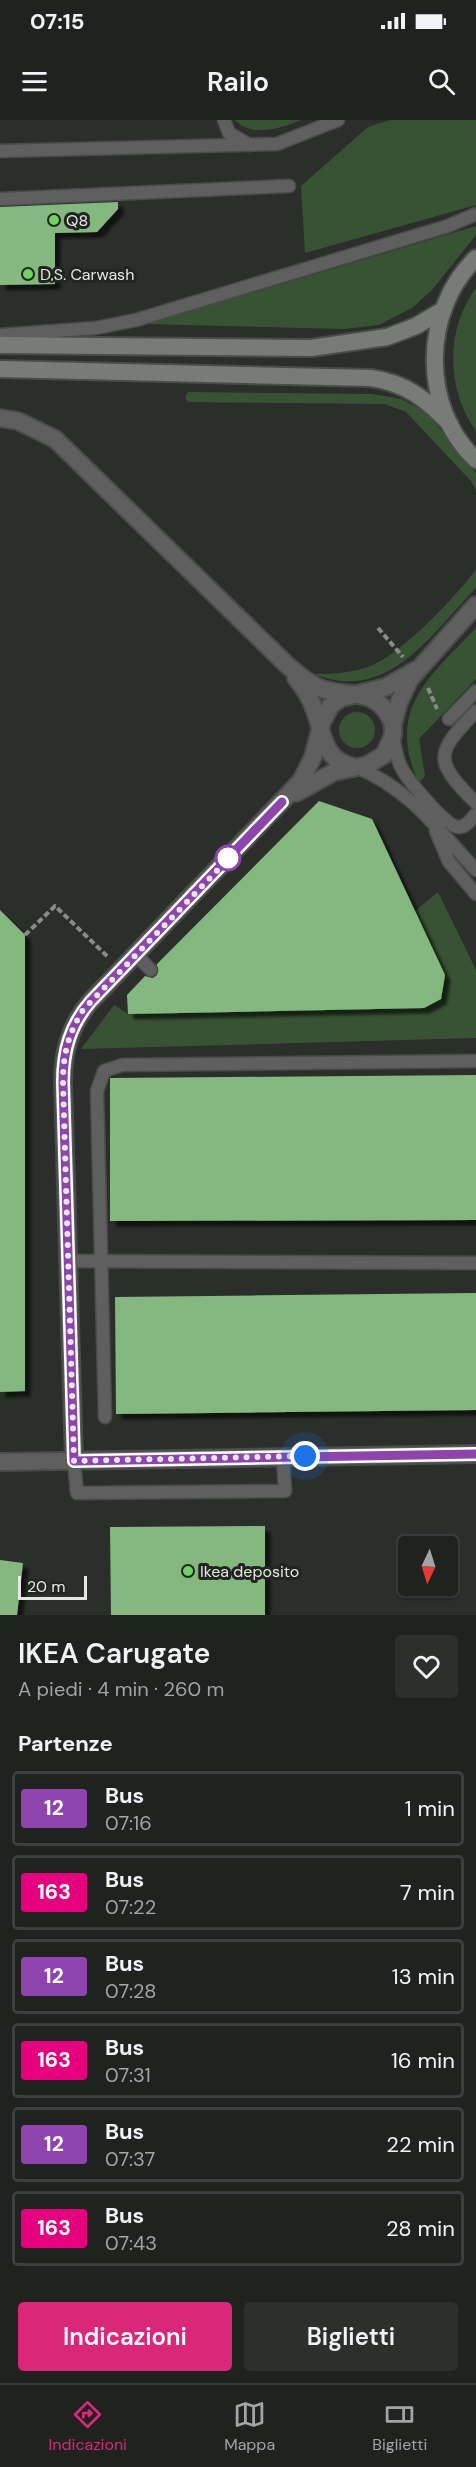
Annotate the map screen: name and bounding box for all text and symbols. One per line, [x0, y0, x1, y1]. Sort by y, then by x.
text: 07:15 [30, 7, 84, 36]
text: Railo [207, 64, 269, 99]
icon: menu [18, 65, 51, 98]
icon: search [425, 65, 458, 98]
place label: Q8 [66, 210, 88, 231]
marker: Q8 [47, 213, 61, 227]
place label: D.S. Carwash [40, 264, 134, 285]
marker: D.S. Carwash [21, 267, 35, 281]
unlabelled marker [215, 845, 241, 871]
your location [290, 1441, 320, 1471]
north arrow [398, 1536, 458, 1596]
map controls [398, 1536, 458, 1596]
place label: Ikea deposito [200, 1561, 299, 1582]
marker: Ikea deposito [181, 1564, 195, 1578]
scale bar [18, 1573, 87, 1600]
text: 20 m [27, 1576, 66, 1597]
text: IKEA Carugate [18, 1635, 210, 1672]
button: heart [395, 1635, 458, 1698]
text: A piedi · 4 min · 260 m [18, 1676, 224, 1702]
text: Partenze [18, 1729, 113, 1758]
text: Bus [105, 1781, 144, 1810]
text: 12 [44, 1794, 64, 1822]
text: 1 min [405, 1794, 455, 1823]
text: 07:16 [105, 1810, 152, 1836]
text: Bus [105, 1865, 144, 1894]
text: 163 [37, 1878, 71, 1906]
text: 7 min [400, 1878, 455, 1907]
text: 07:22 [105, 1894, 156, 1920]
text: Bus [105, 1949, 144, 1978]
text: 12 [44, 1962, 64, 1990]
text: 13 min [392, 1962, 455, 1991]
text: 07:28 [105, 1978, 156, 2004]
text: Bus [105, 2033, 144, 2062]
text: 163 [37, 2046, 71, 2074]
text: 16 min [391, 2046, 455, 2075]
text: 07:31 [105, 2062, 151, 2088]
text: Bus [105, 2117, 144, 2146]
text: 12 [44, 2130, 64, 2158]
text: 22 min [386, 2130, 455, 2159]
text: 07:37 [105, 2146, 155, 2172]
text: Bus [105, 2201, 144, 2230]
text: 163 [37, 2214, 71, 2242]
text: 28 min [386, 2214, 455, 2243]
text: 07:43 [105, 2230, 157, 2256]
button: Indicazioni [18, 2302, 232, 2371]
button: Biglietti [244, 2302, 458, 2371]
tab: Indicazioni [49, 2398, 127, 2455]
tab: Mappa [224, 2398, 275, 2455]
tab: Biglietti [372, 2398, 427, 2455]

